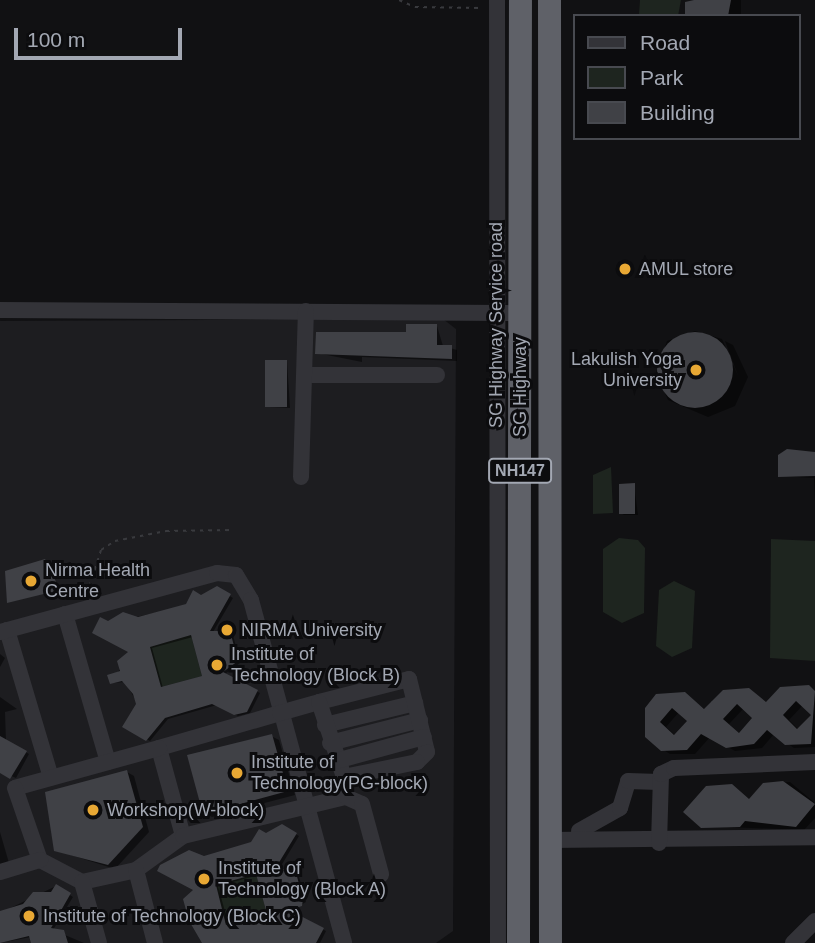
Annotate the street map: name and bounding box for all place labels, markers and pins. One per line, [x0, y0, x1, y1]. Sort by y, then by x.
place label: AMUL store [639, 258, 734, 280]
marker: AMUL store [617, 261, 633, 277]
place label: Lakulish Yoga University [571, 349, 682, 392]
marker: Lakulish Yoga University [688, 362, 704, 378]
place label: Nirma Health Centre [45, 560, 150, 602]
marker: Nirma Health Centre [23, 573, 39, 589]
place label: NIRMA University [241, 619, 383, 641]
marker: NIRMA University [219, 622, 235, 638]
place label: Institute of Technology (Block B) [231, 644, 400, 686]
marker: Institute of Technology (Block B) [209, 657, 225, 673]
place label: Institute of Technology(PG-block) [251, 752, 428, 794]
marker: Institute of Technology(PG-block) [229, 765, 245, 781]
place label: Workshop(W-block) [107, 799, 264, 821]
marker: Workshop(W-block) [85, 802, 101, 818]
place label: Institute of Technology (Block A) [218, 858, 387, 900]
marker: Institute of Technology (Block A) [196, 871, 212, 887]
place label: Institute of Technology (Block C) [43, 905, 301, 927]
marker: Institute of Technology (Block C) [21, 908, 37, 924]

